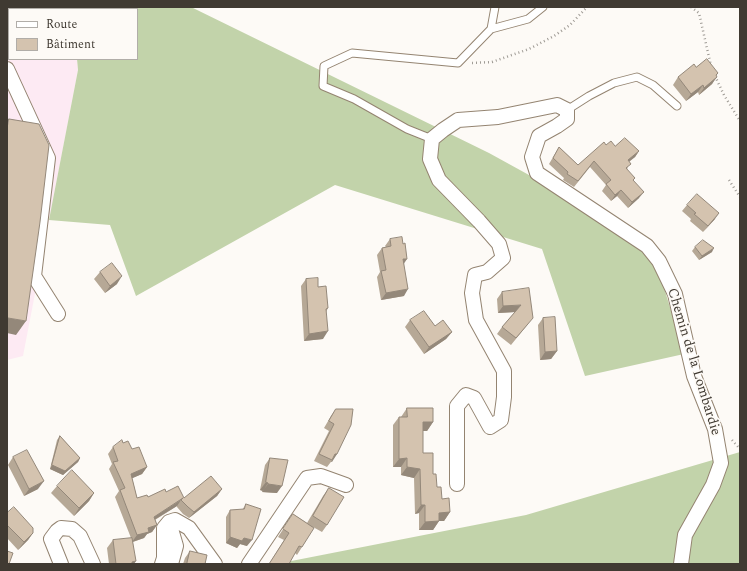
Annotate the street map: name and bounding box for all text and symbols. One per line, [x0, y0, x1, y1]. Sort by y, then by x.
legend [8, 8, 138, 60]
text: Route [46, 15, 77, 34]
text: Bâtiment [46, 35, 95, 54]
street label: Chemin de la Lombardie [663, 286, 723, 438]

